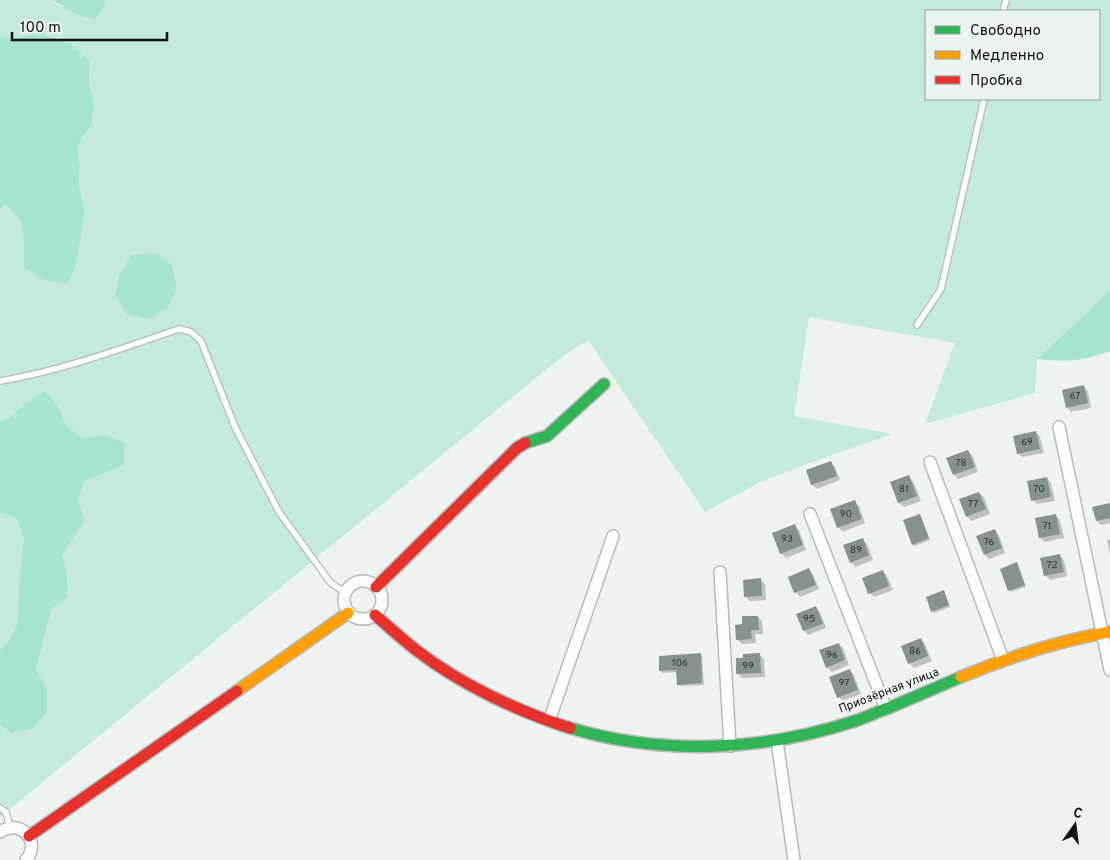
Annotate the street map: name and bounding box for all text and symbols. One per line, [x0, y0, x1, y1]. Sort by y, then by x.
scale bar [12, 10, 168, 42]
legend [925, 10, 1100, 100]
text: 100 m [20, 19, 61, 38]
text: Свободно [970, 22, 1041, 41]
text: Медленно [970, 47, 1044, 66]
text: Пробка [970, 72, 1022, 91]
house number: 67 [1070, 390, 1081, 403]
house number: 69 [1021, 436, 1033, 449]
house number: 78 [955, 457, 967, 470]
house number: 81 [899, 483, 909, 496]
house number: 70 [1033, 483, 1045, 496]
house number: 77 [968, 498, 978, 511]
house number: 90 [840, 508, 852, 521]
house number: 71 [1042, 520, 1052, 533]
house number: 93 [781, 533, 793, 546]
house number: 76 [984, 536, 994, 549]
house number: 89 [850, 544, 862, 557]
house number: 72 [1046, 559, 1058, 572]
house number: 95 [803, 613, 815, 626]
house number: 86 [909, 645, 921, 658]
house number: 96 [826, 649, 838, 662]
house number: 106 [672, 657, 688, 670]
house number: 99 [742, 660, 754, 673]
street label: Приозёрная улица [836, 664, 942, 718]
house number: 97 [839, 677, 849, 690]
north arrow [1050, 800, 1100, 850]
text: С [1071, 805, 1084, 823]

